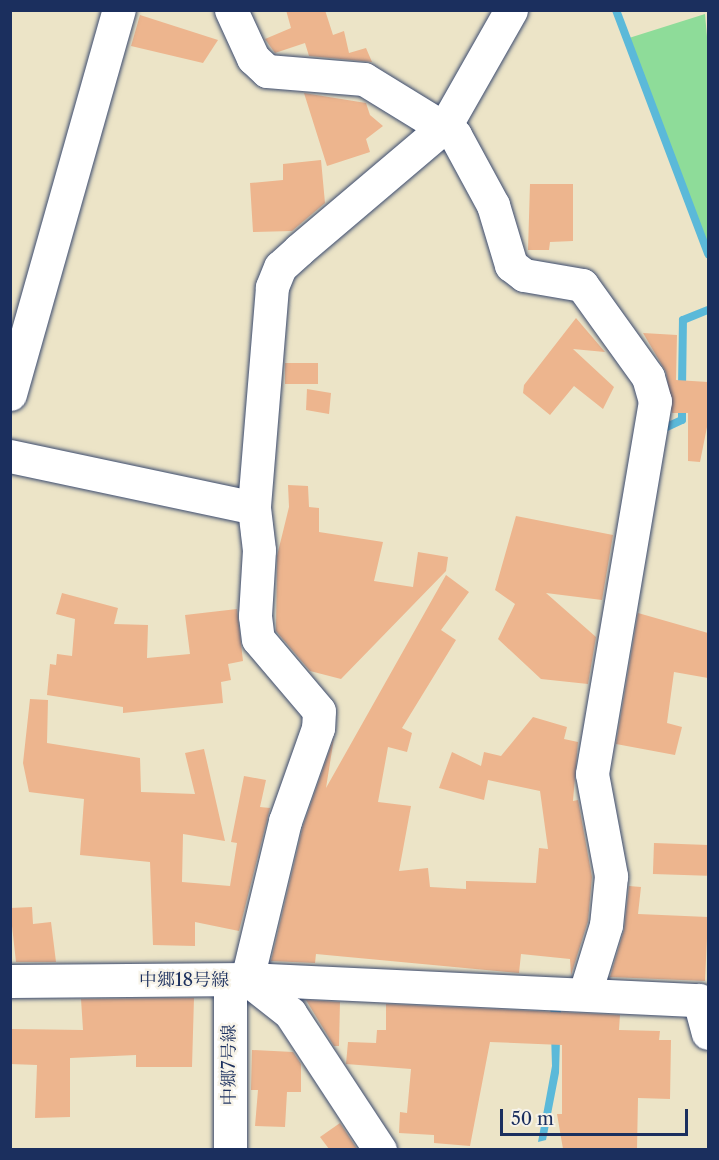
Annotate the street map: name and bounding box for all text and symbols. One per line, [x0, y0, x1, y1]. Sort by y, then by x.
street label: 中郷18号線 [139, 969, 229, 991]
street label: 中郷7号線 [218, 1025, 240, 1105]
scale bar [503, 1097, 690, 1135]
text: 50 m [511, 1108, 554, 1130]

